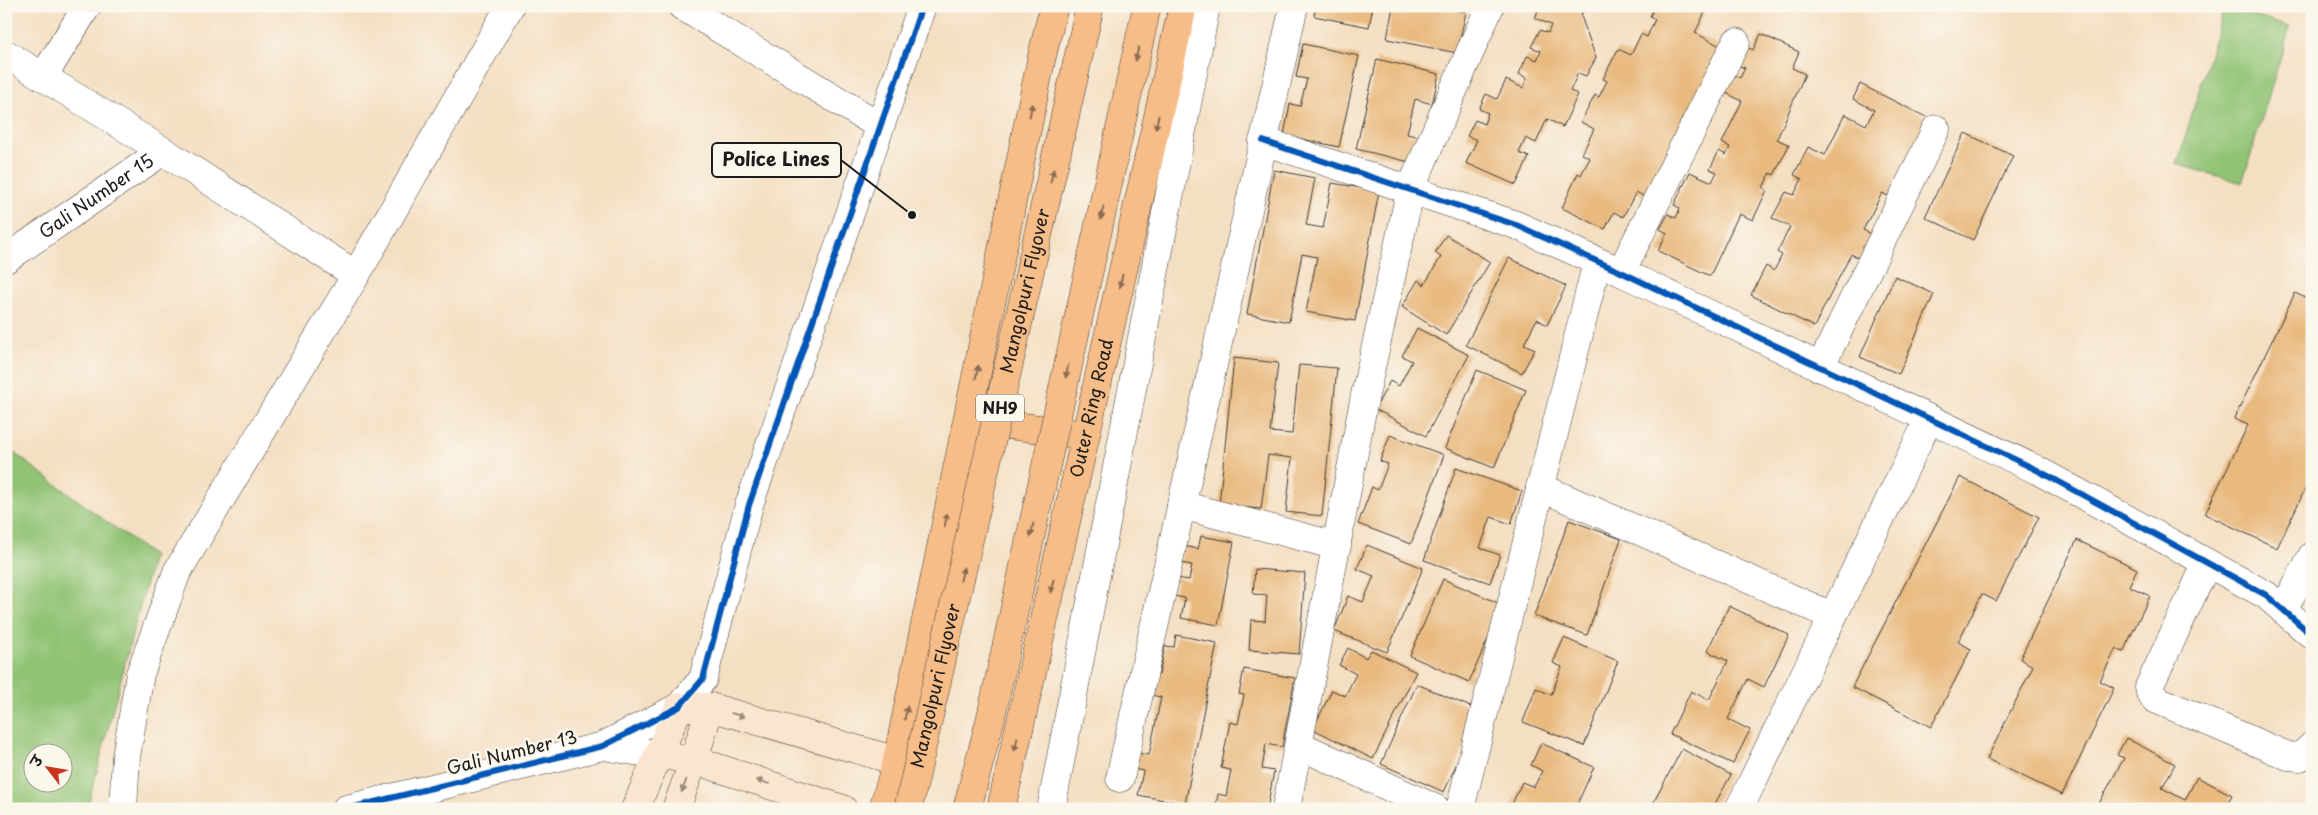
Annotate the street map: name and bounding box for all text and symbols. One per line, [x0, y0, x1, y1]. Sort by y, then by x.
one-way arrow [1132, 46, 1140, 62]
one-way arrow [1027, 103, 1035, 118]
one-way arrow [1153, 115, 1161, 130]
callout: Police Lines [712, 143, 841, 177]
text: Police Lines [722, 144, 830, 172]
street label: Gali Number 15 [33, 146, 159, 244]
one-way arrow [1048, 169, 1056, 184]
street label: Mangolpuri Flyover [992, 205, 1056, 376]
one-way arrow [1097, 205, 1105, 221]
one-way arrow [1117, 273, 1125, 288]
street label: Outer Ring Road [1062, 336, 1119, 480]
one-way arrow [1063, 364, 1071, 379]
one-way arrow [973, 365, 981, 380]
road number: NH9 [976, 394, 1024, 422]
one-way arrow [943, 511, 951, 527]
one-way arrow [1028, 522, 1036, 538]
one-way arrow [958, 566, 966, 581]
one-way arrow [1048, 578, 1056, 593]
street label: Mangolpuri Flyover [903, 600, 966, 771]
one-way arrow [903, 705, 911, 721]
one-way arrow [731, 711, 746, 719]
street label: Gali Number 13 [443, 722, 580, 781]
one-way arrow [1012, 737, 1020, 752]
north arrow [22, 742, 72, 792]
text: उ [24, 750, 49, 772]
one-way arrow [756, 777, 771, 785]
one-way arrow [680, 779, 687, 794]

